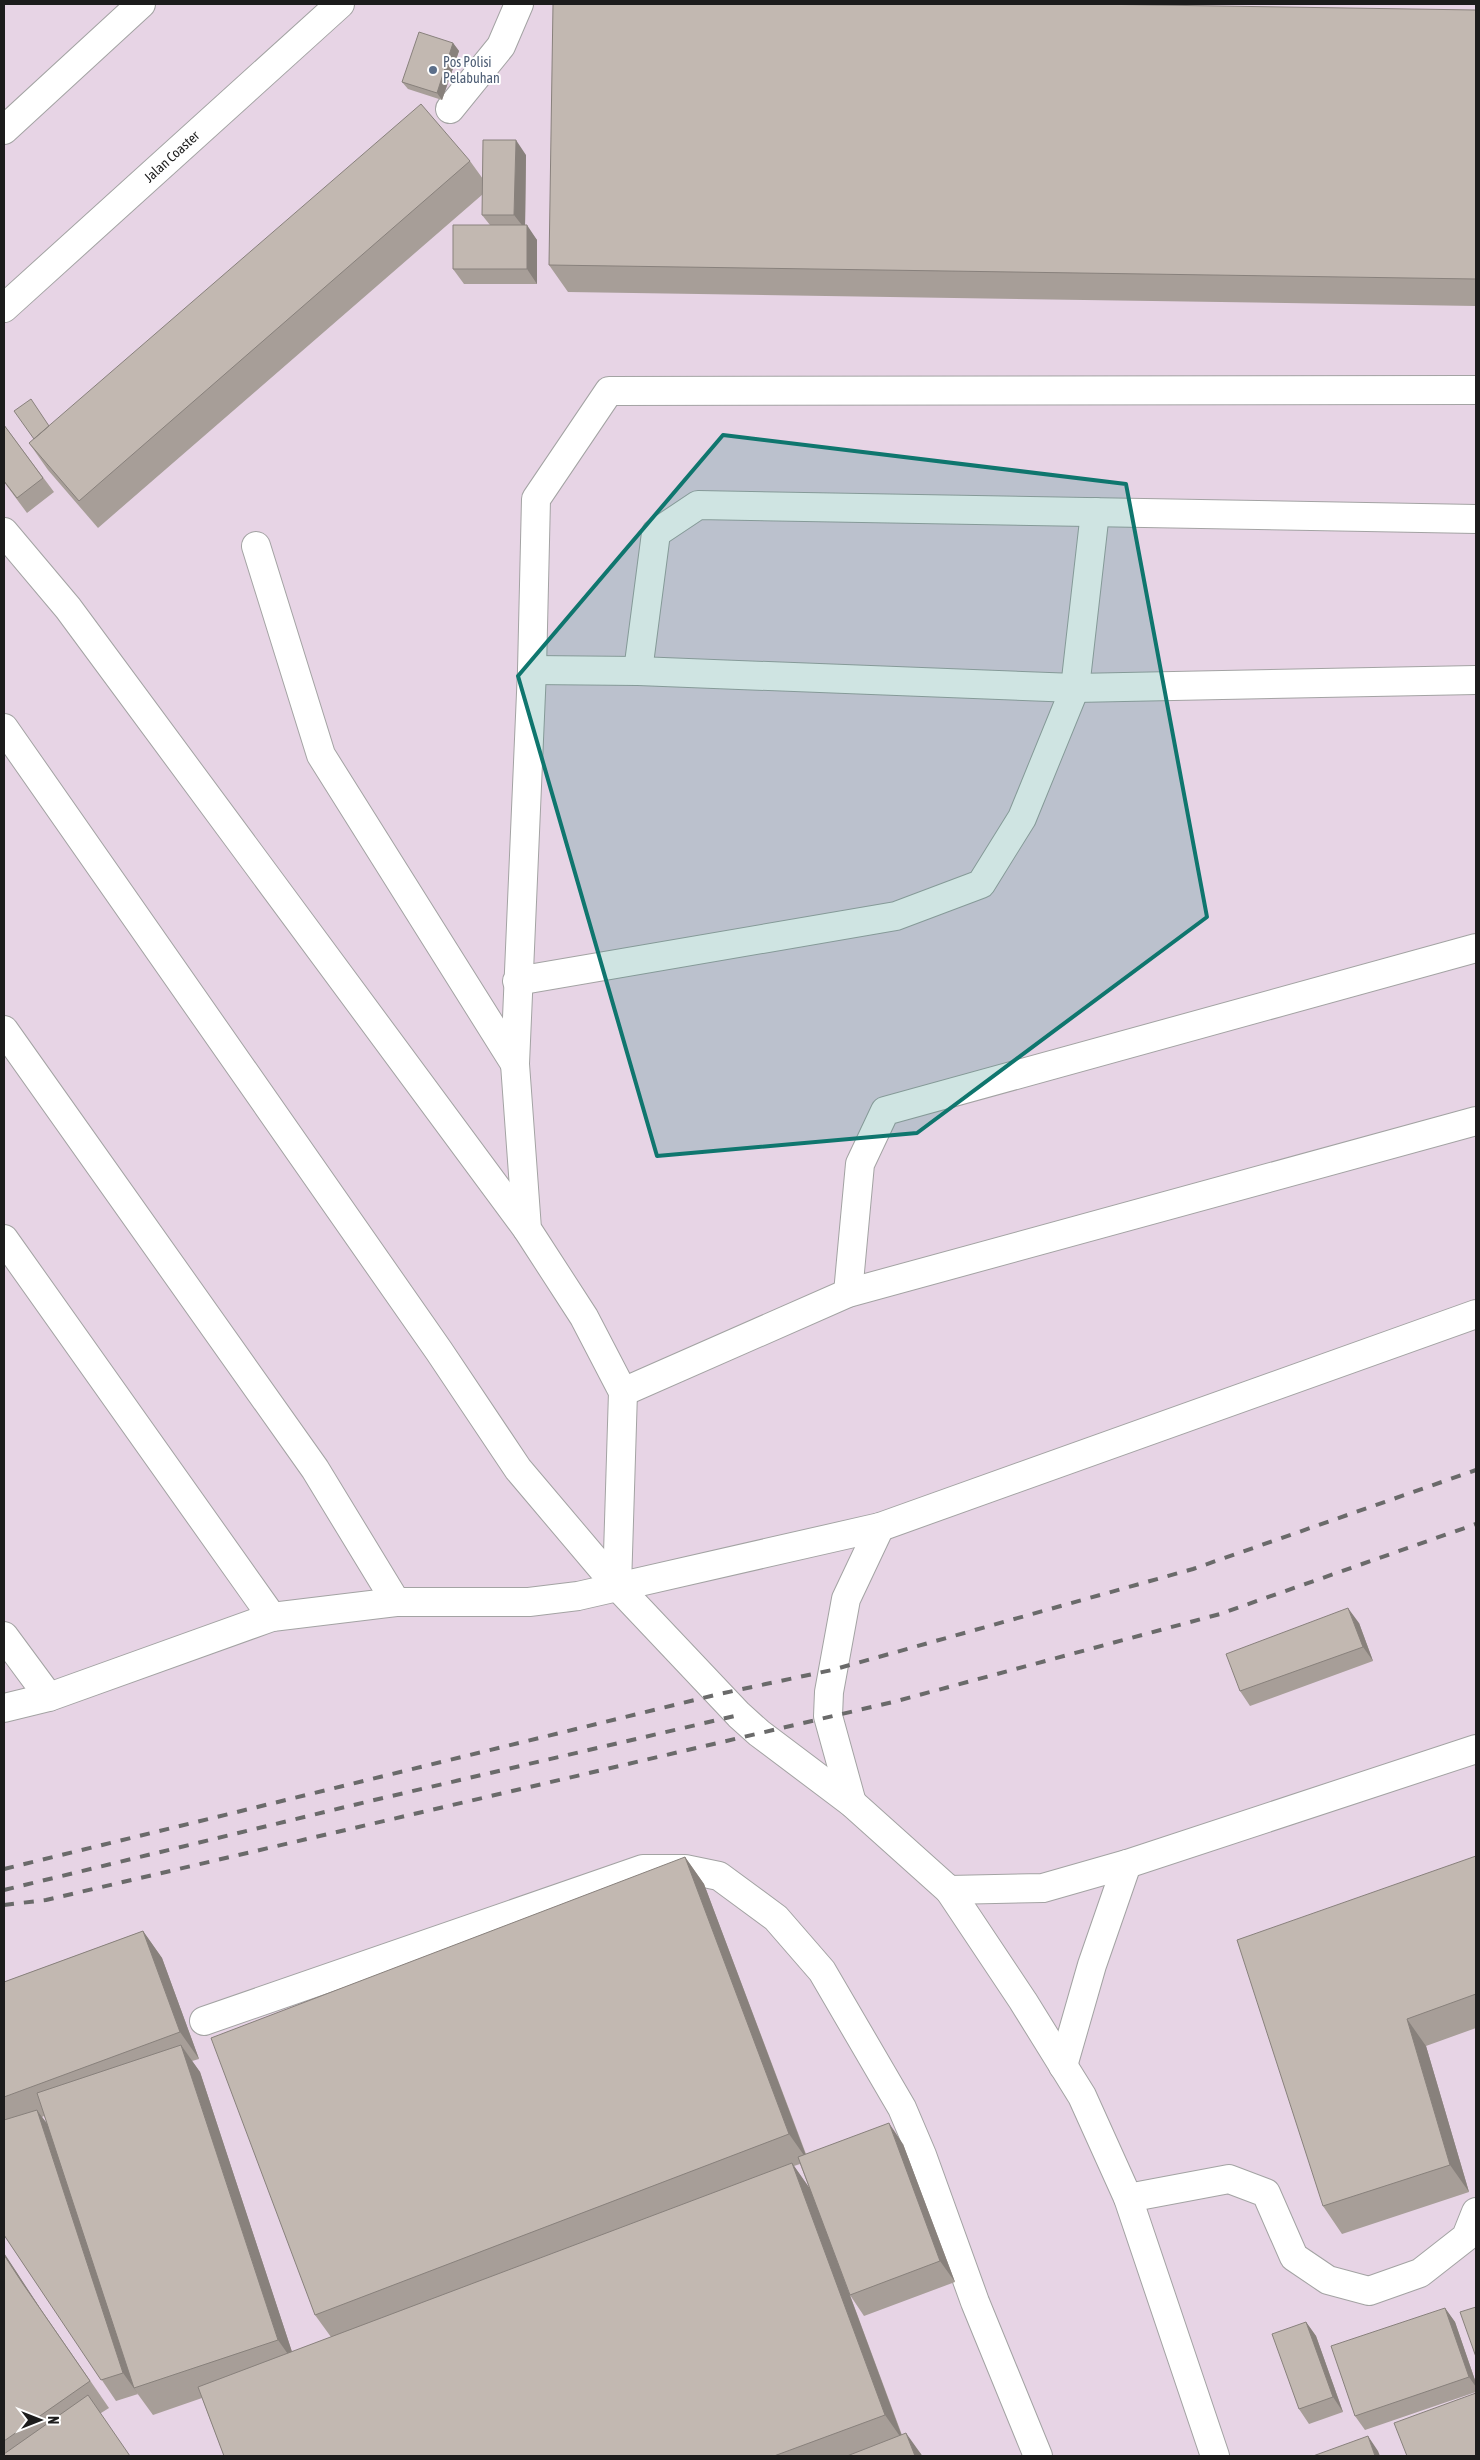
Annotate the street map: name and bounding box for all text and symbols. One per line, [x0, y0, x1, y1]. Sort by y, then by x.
place label: Pos Polisi Pelabuhan [443, 54, 500, 86]
marker: Pos Polisi Pelabuhan [427, 64, 439, 76]
street label: Jalan Coaster [141, 127, 203, 185]
north arrow [15, 2395, 65, 2445]
text: N [45, 2416, 61, 2424]

